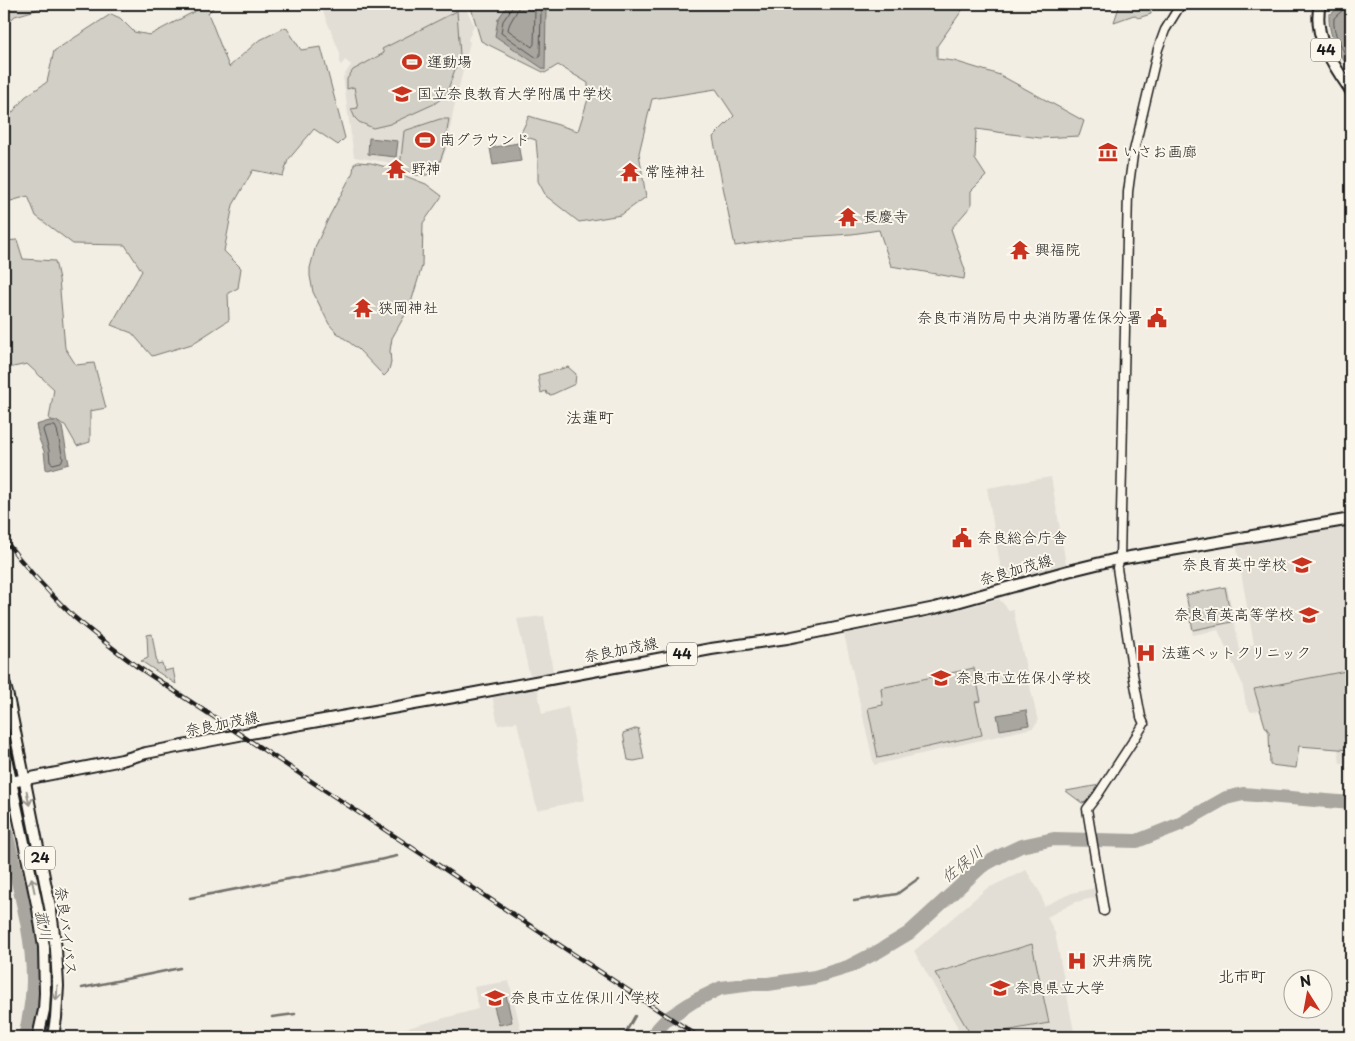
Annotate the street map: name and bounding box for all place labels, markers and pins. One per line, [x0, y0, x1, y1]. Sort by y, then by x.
place label: 運動場 [427, 49, 472, 72]
sports icon: 運動場 [401, 51, 423, 73]
place label: 国立奈良教育大学附属中学校 [417, 81, 612, 104]
school or university icon: 国立奈良教育大学附属中学校 [391, 83, 413, 105]
place label: 南グラウンド [440, 127, 530, 150]
sports icon: 南グラウンド [414, 129, 436, 151]
place label: いさお画廊 [1123, 139, 1197, 162]
museum icon: いさお画廊 [1097, 141, 1119, 163]
place label: 野神 [411, 156, 441, 179]
temple icon: 野神 [385, 158, 407, 180]
place label: 常陸神社 [645, 159, 705, 182]
temple icon: 常陸神社 [619, 161, 641, 183]
place label: 長慶寺 [863, 204, 908, 227]
temple icon: 長慶寺 [837, 206, 859, 228]
place label: 興福院 [1035, 237, 1080, 260]
temple icon: 興福院 [1009, 239, 1031, 261]
place label: 狭岡神社 [378, 295, 438, 318]
temple icon: 狭岡神社 [352, 297, 374, 319]
place label: 奈良市消防局中央消防署佐保分署 [917, 305, 1142, 328]
public building icon: 奈良市消防局中央消防署佐保分署 [1146, 307, 1168, 329]
place label: 奈良総合庁舎 [977, 525, 1067, 548]
public building icon: 奈良総合庁舎 [951, 527, 973, 549]
place label: 奈良育英中学校 [1182, 552, 1287, 575]
school or university icon: 奈良育英中学校 [1291, 554, 1313, 576]
place label: 奈良育英高等学校 [1174, 602, 1294, 625]
school or university icon: 奈良育英高等学校 [1298, 604, 1320, 626]
place label: 法蓮ペットクリニック [1161, 640, 1311, 663]
hospital icon: 法蓮ペットクリニック [1135, 642, 1157, 664]
place label: 奈良市立佐保小学校 [956, 665, 1091, 688]
school or university icon: 奈良市立佐保小学校 [930, 667, 952, 689]
place label: 沢井病院 [1092, 948, 1152, 971]
hospital icon: 沢井病院 [1066, 950, 1088, 972]
place label: 奈良県立大学 [1015, 975, 1105, 998]
school or university icon: 奈良県立大学 [989, 977, 1011, 999]
place label: 奈良市立佐保川小学校 [510, 985, 660, 1008]
school or university icon: 奈良市立佐保川小学校 [484, 987, 506, 1009]

